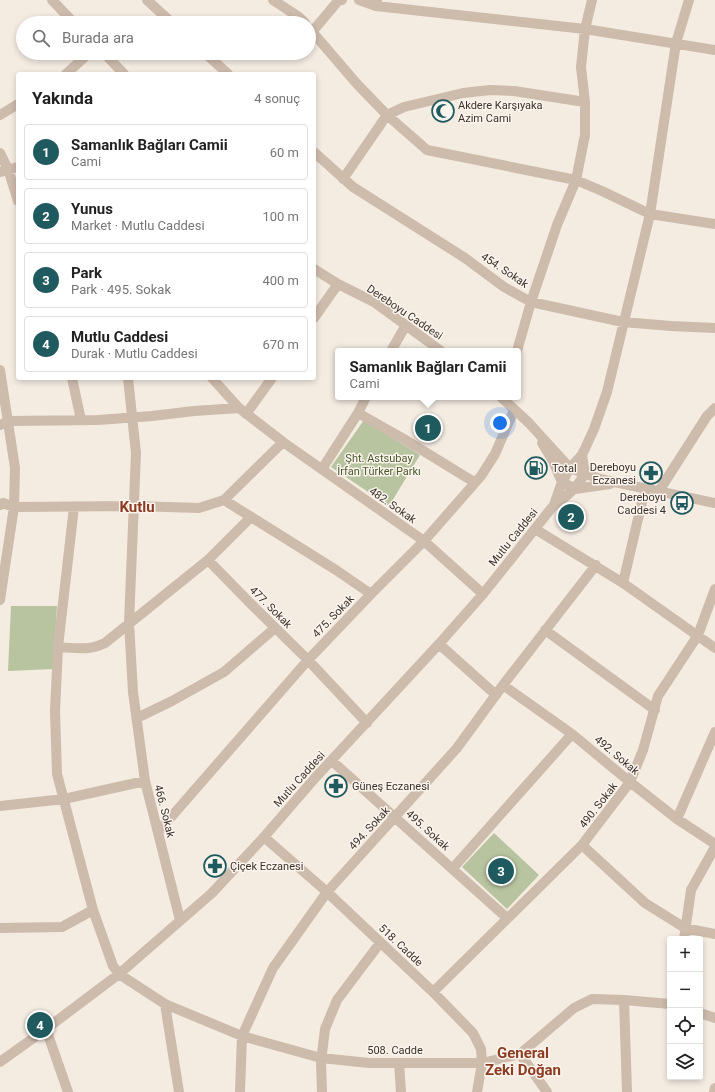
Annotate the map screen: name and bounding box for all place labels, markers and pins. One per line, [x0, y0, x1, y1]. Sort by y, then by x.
mosque icon: Akdere Karşıyaka Azim Cami [430, 98, 456, 124]
place label: Akdere Karşıyaka Azim Cami [458, 99, 543, 125]
pin: 1 [415, 413, 441, 443]
fuel station icon: Total [523, 455, 549, 481]
pharmacy icon: Dereboyu Eczanesi [638, 460, 664, 486]
place label: Dereboyu Eczanesi [590, 461, 636, 487]
place label: Total [552, 462, 577, 475]
bus stop icon: Dereboyu Caddesi 4 [669, 490, 695, 516]
place label: Dereboyu Caddesi 4 [617, 491, 666, 517]
pin: 2 [558, 502, 584, 532]
pharmacy icon: Güneş Eczanesi [323, 773, 349, 799]
place label: Güneş Eczanesi [352, 780, 429, 793]
pharmacy icon: Çiçek Eczanesi [202, 853, 228, 879]
pin: 3 [488, 856, 514, 886]
place label: Çiçek Eczanesi [230, 860, 303, 873]
pin: 4 [27, 1010, 53, 1040]

